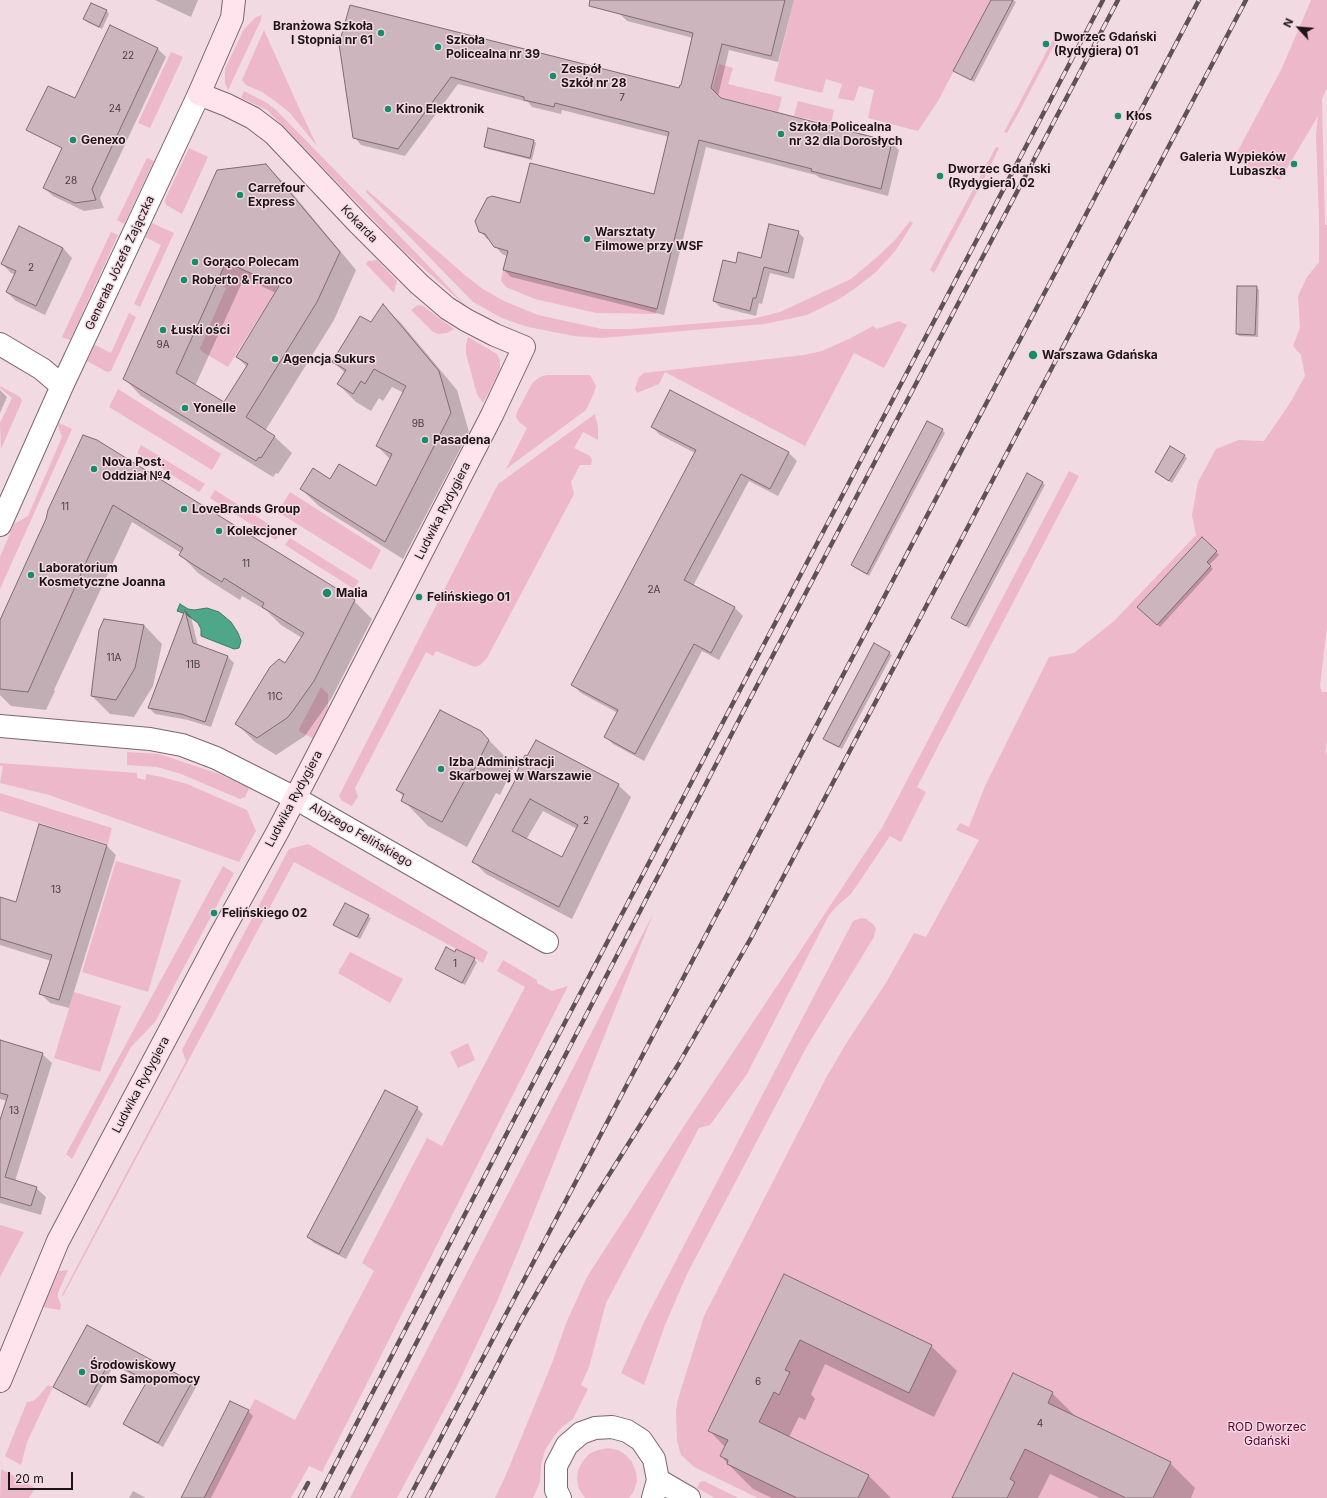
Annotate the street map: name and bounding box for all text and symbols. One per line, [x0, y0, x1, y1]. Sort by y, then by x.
north arrow [1279, 8, 1319, 48]
text: N [1280, 16, 1296, 30]
place label: Branżowa Szkoła I Stopnia nr 61 [273, 19, 373, 47]
marker: Branżowa Szkoła I Stopnia nr 61 [376, 28, 386, 38]
place label: Dworzec Gdański (Rydygiera) 01 [1054, 30, 1157, 58]
place label: Szkoła Policealna nr 39 [446, 33, 540, 61]
marker: Dworzec Gdański (Rydygiera) 01 [1041, 39, 1051, 49]
marker: Szkoła Policealna nr 39 [433, 42, 443, 52]
house number: 22 [122, 50, 134, 62]
place label: Zespół Szkół nr 28 [561, 62, 626, 90]
marker: Zespół Szkół nr 28 [548, 71, 558, 81]
house number: 7 [619, 92, 625, 104]
place label: Kino Elektronik [396, 102, 484, 116]
house number: 24 [109, 103, 121, 115]
marker: Kino Elektronik [383, 104, 393, 114]
place label: Kłos [1126, 109, 1152, 123]
marker: Kłos [1113, 111, 1123, 121]
place label: Szkoła Policealna nr 32 dla Dorosłych [789, 120, 903, 148]
marker: Szkoła Policealna nr 32 dla Dorosłych [776, 129, 786, 139]
place label: Genexo [81, 133, 126, 147]
marker: Genexo [68, 135, 78, 145]
place label: Galeria Wypieków Lubaszka [1180, 150, 1286, 178]
marker: Galeria Wypieków Lubaszka [1289, 159, 1299, 169]
place label: Dworzec Gdański (Rydygiera) 02 [948, 162, 1051, 190]
marker: Dworzec Gdański (Rydygiera) 02 [935, 171, 945, 181]
house number: 28 [65, 175, 77, 187]
place label: Carrefour Express [248, 181, 305, 209]
marker: Carrefour Express [235, 190, 245, 200]
street label: Generała Józefa Zajączka [83, 194, 157, 332]
street label: Kokarda [338, 202, 380, 246]
place label: Warsztaty Filmowe przy WSF [595, 225, 703, 253]
marker: Warsztaty Filmowe przy WSF [582, 234, 592, 244]
place label: Gorąco Polecam [203, 255, 299, 269]
marker: Gorąco Polecam [190, 257, 200, 267]
house number: 2 [28, 262, 34, 274]
place label: Roberto & Franco [192, 273, 293, 287]
marker: Roberto & Franco [179, 275, 189, 285]
place label: Łuski ości [171, 323, 230, 337]
marker: Łuski ości [158, 325, 168, 335]
house number: 9A [156, 339, 170, 351]
place label: Warszawa Gdańska [1042, 348, 1158, 362]
marker: Warszawa Gdańska [1027, 349, 1039, 361]
place label: Agencja Sukurs [283, 352, 375, 366]
marker: Agencja Sukurs [270, 354, 280, 364]
place label: Yonelle [193, 401, 236, 415]
marker: Yonelle [180, 403, 190, 413]
house number: 9B [412, 418, 424, 430]
place label: Pasadena [433, 433, 490, 447]
marker: Pasadena [420, 435, 430, 445]
place label: Nova Post. Oddział №4 [102, 455, 171, 483]
street label: Ludwika Rydygiera [412, 460, 474, 562]
marker: Nova Post. Oddział №4 [89, 464, 99, 474]
house number: 11 [61, 501, 69, 513]
place label: LoveBrands Group [192, 502, 300, 516]
marker: LoveBrands Group [179, 504, 189, 514]
place label: Kolekcjoner [227, 524, 297, 538]
marker: Kolekcjoner [214, 526, 224, 536]
house number: 11 [242, 558, 250, 570]
place label: Laboratorium Kosmetyczne Joanna [39, 561, 166, 589]
marker: Laboratorium Kosmetyczne Joanna [26, 570, 36, 580]
house number: 2A [648, 584, 660, 596]
place label: Malia [336, 586, 368, 600]
marker: Malia [321, 587, 333, 599]
place label: Felińskiego 01 [427, 590, 510, 604]
marker: Felińskiego 01 [414, 592, 424, 602]
house number: 11A [106, 652, 122, 664]
house number: 11B [186, 659, 200, 671]
house number: 11C [267, 691, 283, 703]
street label: Ludwika Rydygiera [262, 748, 326, 850]
place label: Izba Administracji Skarbowej w Warszawie [449, 755, 592, 783]
marker: Izba Administracji Skarbowej w Warszawie [436, 764, 446, 774]
street label: Alojzego Felińskiego [307, 800, 415, 870]
house number: 2 [583, 815, 589, 827]
house number: 13 [51, 884, 61, 896]
place label: Felińskiego 02 [222, 906, 307, 920]
marker: Felińskiego 02 [209, 908, 219, 918]
house number: 1 [453, 958, 457, 970]
street label: Ludwika Rydygiera [109, 1034, 173, 1136]
house number: 13 [9, 1105, 19, 1117]
place label: Środowiskowy Dom Samopomocy [90, 1358, 200, 1386]
marker: Środowiskowy Dom Samopomocy [77, 1367, 87, 1377]
house number: 6 [755, 1376, 761, 1388]
house number: 4 [1037, 1418, 1043, 1430]
park label: ROD Dworzec Gdański [1227, 1420, 1307, 1448]
scale bar [10, 1464, 75, 1490]
text: 20 m [15, 1471, 44, 1486]

